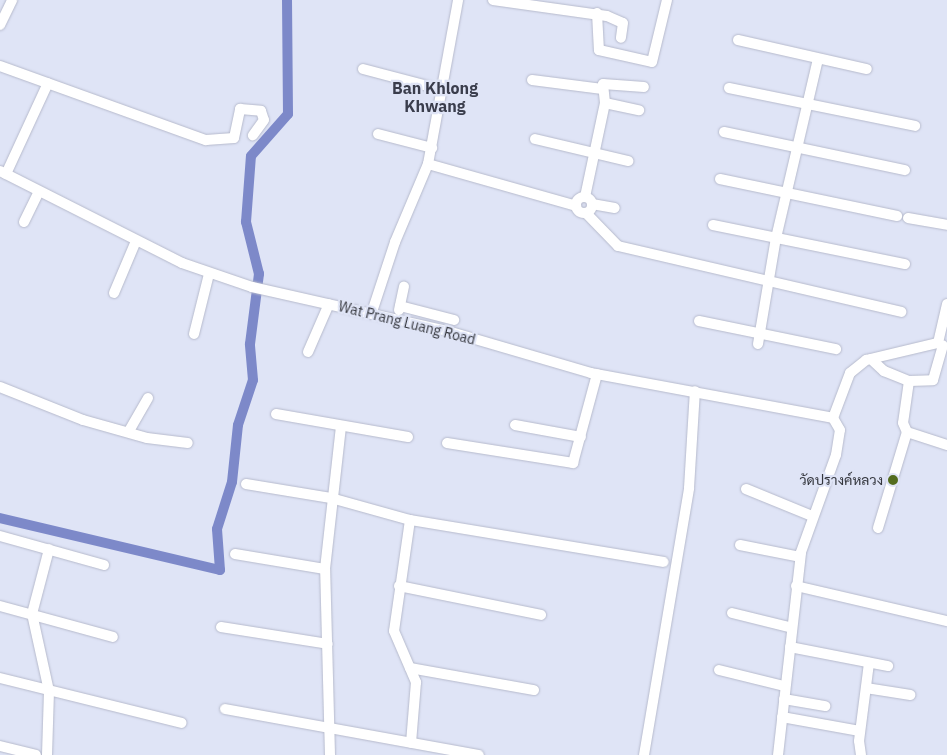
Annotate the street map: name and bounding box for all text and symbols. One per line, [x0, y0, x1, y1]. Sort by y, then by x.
district label: Ban Khlong Khwang [392, 78, 478, 116]
street label: Wat Prang Luang Road [337, 298, 477, 348]
place label: วัดปรางค์หลวง [799, 472, 883, 488]
marker: วัดปรางค์หลวง [887, 474, 899, 486]

